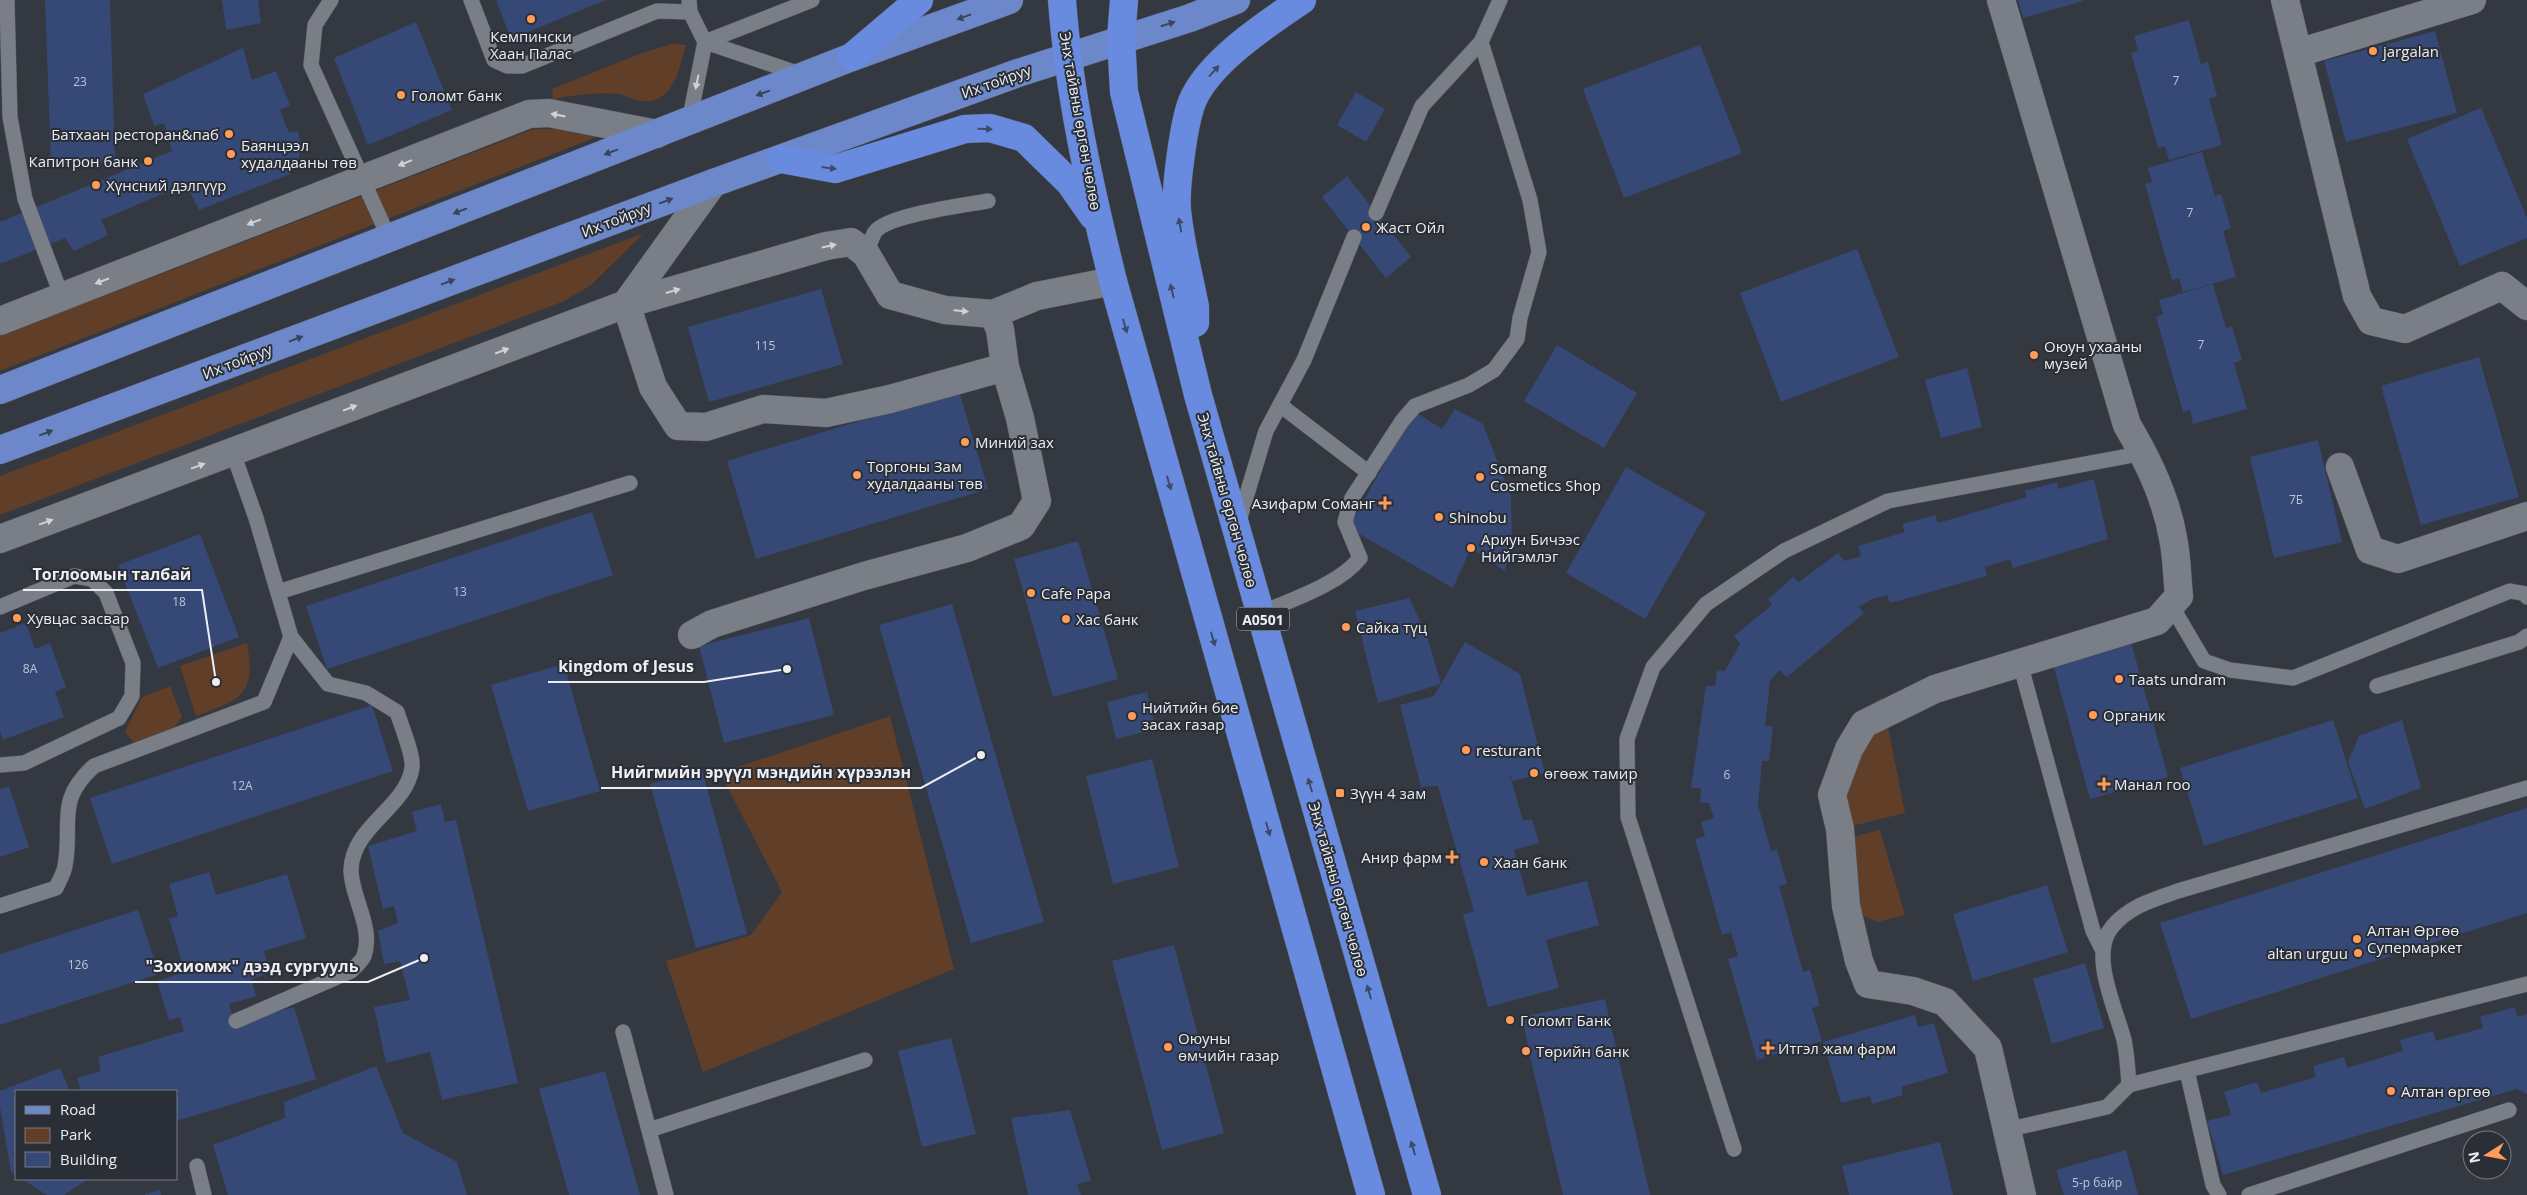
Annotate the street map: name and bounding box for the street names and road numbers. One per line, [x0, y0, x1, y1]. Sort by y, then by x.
street label: Энх тайвны өргөн чөлөө [1055, 30, 1107, 212]
street label: Их тойруу [958, 59, 1034, 103]
street label: Их тойруу [578, 196, 654, 241]
street label: Их тойруу [199, 338, 275, 383]
street label: Энх тайвны өргөн чөлөө [1193, 410, 1263, 590]
road number: A0501 [1237, 608, 1289, 630]
street label: Энх тайвны өргөн чөлөө [1304, 799, 1374, 979]

